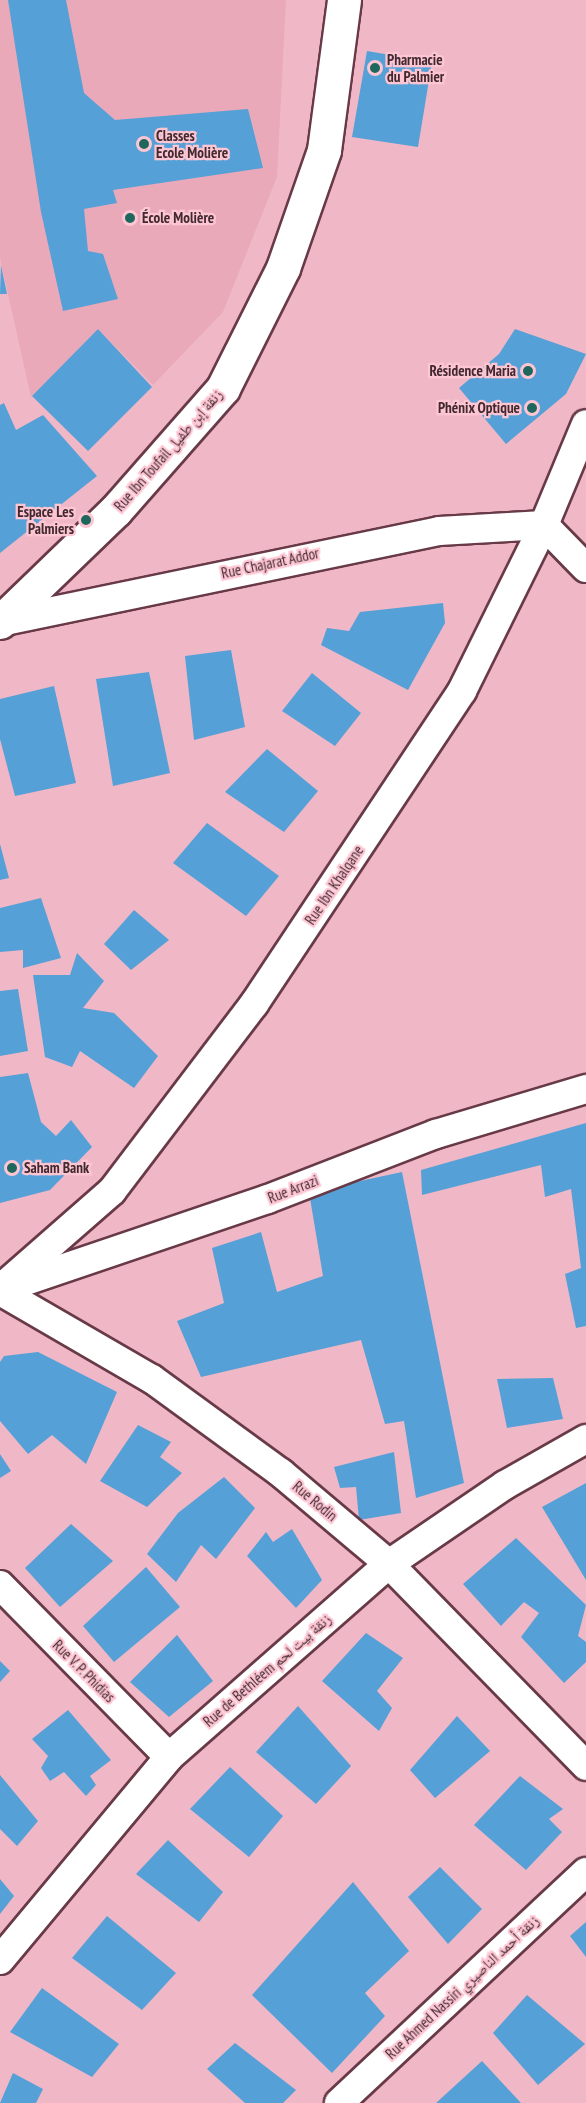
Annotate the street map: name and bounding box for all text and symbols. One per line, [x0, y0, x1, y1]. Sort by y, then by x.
place label: Pharmacie du Palmier [387, 50, 444, 85]
marker: Pharmacie du Palmier [368, 61, 382, 75]
place label: Classes Ecole Molière [156, 126, 228, 161]
marker: Classes Ecole Molière [137, 137, 151, 151]
place label: École Molière [142, 209, 214, 227]
marker: École Molière [123, 211, 137, 225]
place label: Résidence Maria [430, 362, 516, 380]
marker: Résidence Maria [521, 364, 535, 378]
street label: Rue Ibn Toufail زنقة إبن طفيل [110, 385, 226, 515]
place label: Phénix Optique [437, 399, 520, 417]
marker: Phénix Optique [525, 401, 539, 415]
place label: Espace Les Palmiers [17, 502, 74, 537]
marker: Espace Les Palmiers [79, 513, 93, 527]
street label: Rue Chajarat Addor [219, 544, 321, 582]
street label: Rue Ibn Khalqane [301, 842, 367, 928]
place label: Saham Bank [24, 1159, 89, 1177]
marker: Saham Bank [5, 1161, 19, 1175]
street label: Rue Arrazi [265, 1171, 321, 1207]
street label: Rue Rodin [289, 1477, 341, 1525]
street label: Rue de Bethléem زنقة بيت لحم [199, 1610, 335, 1730]
street label: Rue V. P. Phidias [48, 1635, 120, 1707]
street label: Rue Ahmed Nassiri زنقة أحمد الناصيري [382, 1911, 542, 2063]

